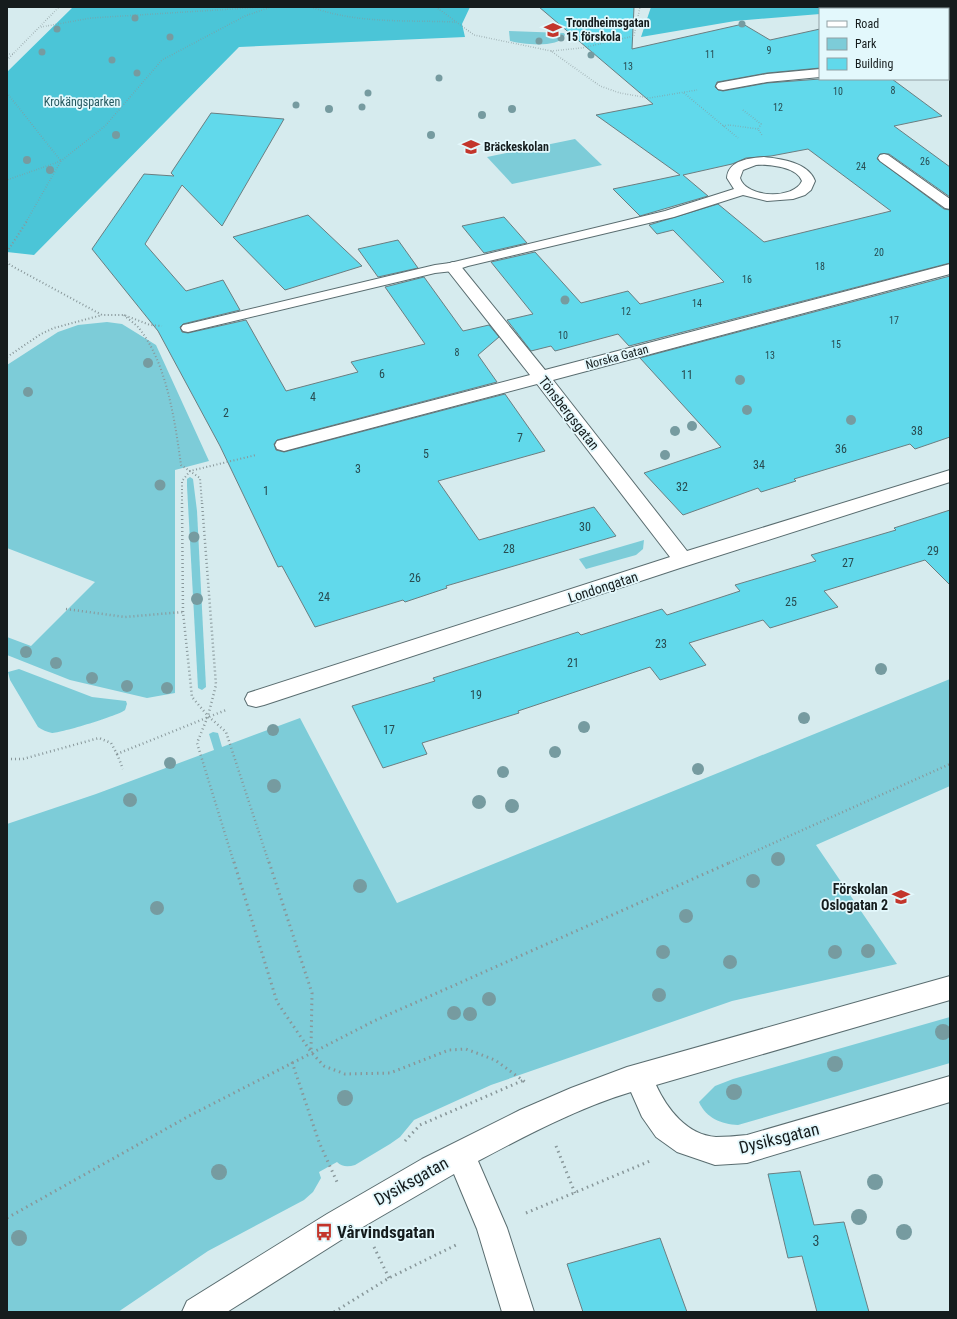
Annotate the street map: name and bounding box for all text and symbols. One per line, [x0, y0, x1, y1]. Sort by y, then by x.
legend [819, 8, 949, 80]
place label: Trondheimsgatan 15 förskola [566, 16, 650, 44]
text: Road [855, 17, 879, 31]
school or university icon: Trondheimsgatan 15 förskola [543, 20, 563, 40]
text: Park [855, 37, 877, 51]
house number: 9 [767, 45, 772, 56]
house number: 11 [705, 49, 715, 60]
text: Building [855, 57, 893, 71]
house number: 13 [623, 61, 633, 72]
house number: 8 [891, 85, 896, 96]
house number: 10 [833, 86, 843, 97]
park label: Krokängsparken [44, 95, 120, 109]
house number: 12 [773, 102, 783, 113]
school or university icon: Bräckeskolan [461, 137, 481, 157]
place label: Bräckeskolan [484, 140, 549, 154]
house number: 26 [920, 156, 930, 167]
house number: 24 [856, 161, 866, 172]
house number: 20 [874, 247, 884, 258]
house number: 18 [815, 261, 825, 272]
house number: 16 [742, 274, 752, 285]
house number: 14 [692, 298, 702, 309]
house number: 12 [621, 306, 631, 317]
house number: 17 [889, 315, 899, 326]
house number: 10 [558, 330, 568, 341]
house number: 15 [831, 339, 841, 350]
street label: Norska Gatan [584, 342, 650, 372]
house number: 8 [455, 347, 460, 358]
house number: 13 [765, 350, 775, 361]
house number: 6 [379, 367, 385, 381]
house number: 11 [681, 368, 693, 382]
street label: Tönsbergsgatan [535, 373, 603, 453]
house number: 4 [310, 390, 316, 404]
house number: 2 [223, 406, 229, 420]
house number: 38 [911, 424, 923, 438]
house number: 7 [517, 431, 523, 445]
house number: 36 [835, 442, 847, 456]
house number: 5 [423, 447, 429, 461]
house number: 34 [753, 458, 765, 472]
house number: 3 [355, 462, 361, 476]
house number: 32 [676, 480, 688, 494]
house number: 1 [263, 484, 269, 498]
house number: 30 [579, 520, 591, 534]
house number: 28 [503, 542, 515, 556]
house number: 29 [927, 544, 939, 558]
house number: 27 [842, 556, 854, 570]
street label: Londongatan [566, 568, 640, 606]
house number: 26 [409, 571, 421, 585]
house number: 24 [318, 590, 330, 604]
house number: 25 [785, 595, 797, 609]
house number: 23 [655, 637, 667, 651]
house number: 21 [567, 656, 579, 670]
house number: 19 [470, 688, 482, 702]
house number: 17 [383, 723, 395, 737]
place label: Förskolan Oslogatan 2 [821, 881, 888, 913]
school or university icon: Förskolan Oslogatan 2 [891, 887, 911, 907]
street label: Dysiksgatan [737, 1118, 821, 1158]
street label: Dysiksgatan [370, 1152, 452, 1210]
bus stop icon: Vårvindsgatan [314, 1222, 334, 1242]
place label: Vårvindsgatan [337, 1222, 435, 1242]
house number: 3 [813, 1233, 819, 1249]

